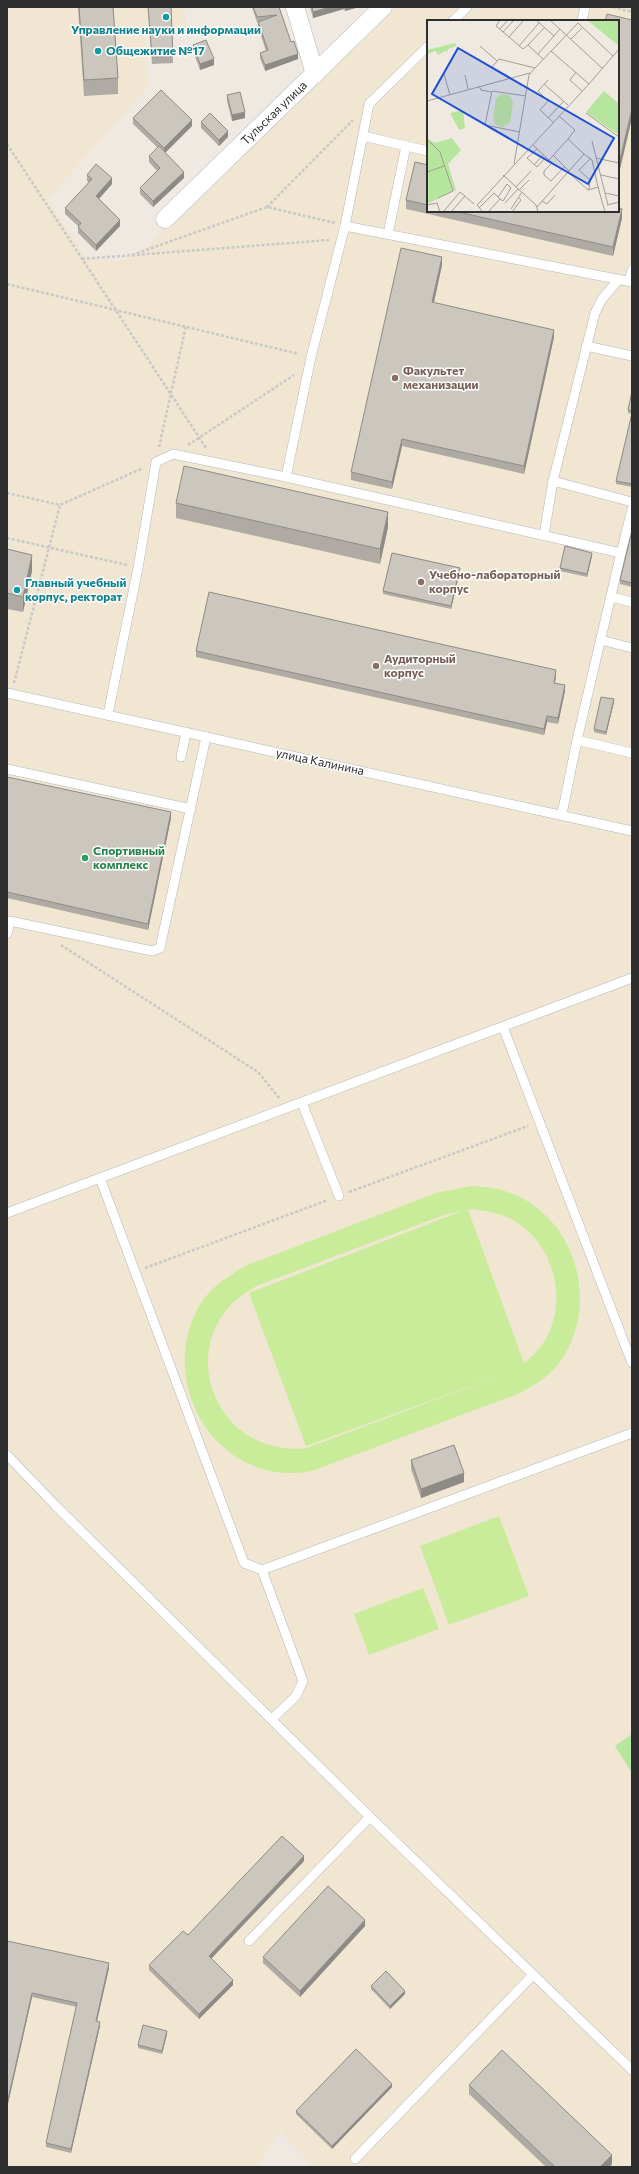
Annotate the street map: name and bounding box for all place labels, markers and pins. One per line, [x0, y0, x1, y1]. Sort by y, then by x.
marker: Управление науки и информации [161, 12, 171, 22]
place label: Управление науки и информации [71, 22, 261, 36]
place label: Общежитие №17 [106, 43, 205, 57]
marker: Общежитие №17 [93, 46, 103, 56]
place label: Факультет механизации [403, 363, 479, 391]
marker: Факультет механизации [390, 373, 400, 383]
place label: Учебно-лабораторный корпус [429, 567, 560, 595]
place label: Главный учебный корпус, ректорат [25, 575, 127, 603]
marker: Учебно-лабораторный корпус [416, 577, 426, 587]
marker: Главный учебный корпус, ректорат [12, 585, 22, 595]
place label: Аудиторный корпус [384, 651, 456, 679]
marker: Аудиторный корпус [371, 661, 381, 671]
place label: Спортивный комплекс [93, 843, 165, 871]
marker: Спортивный комплекс [80, 853, 90, 863]

